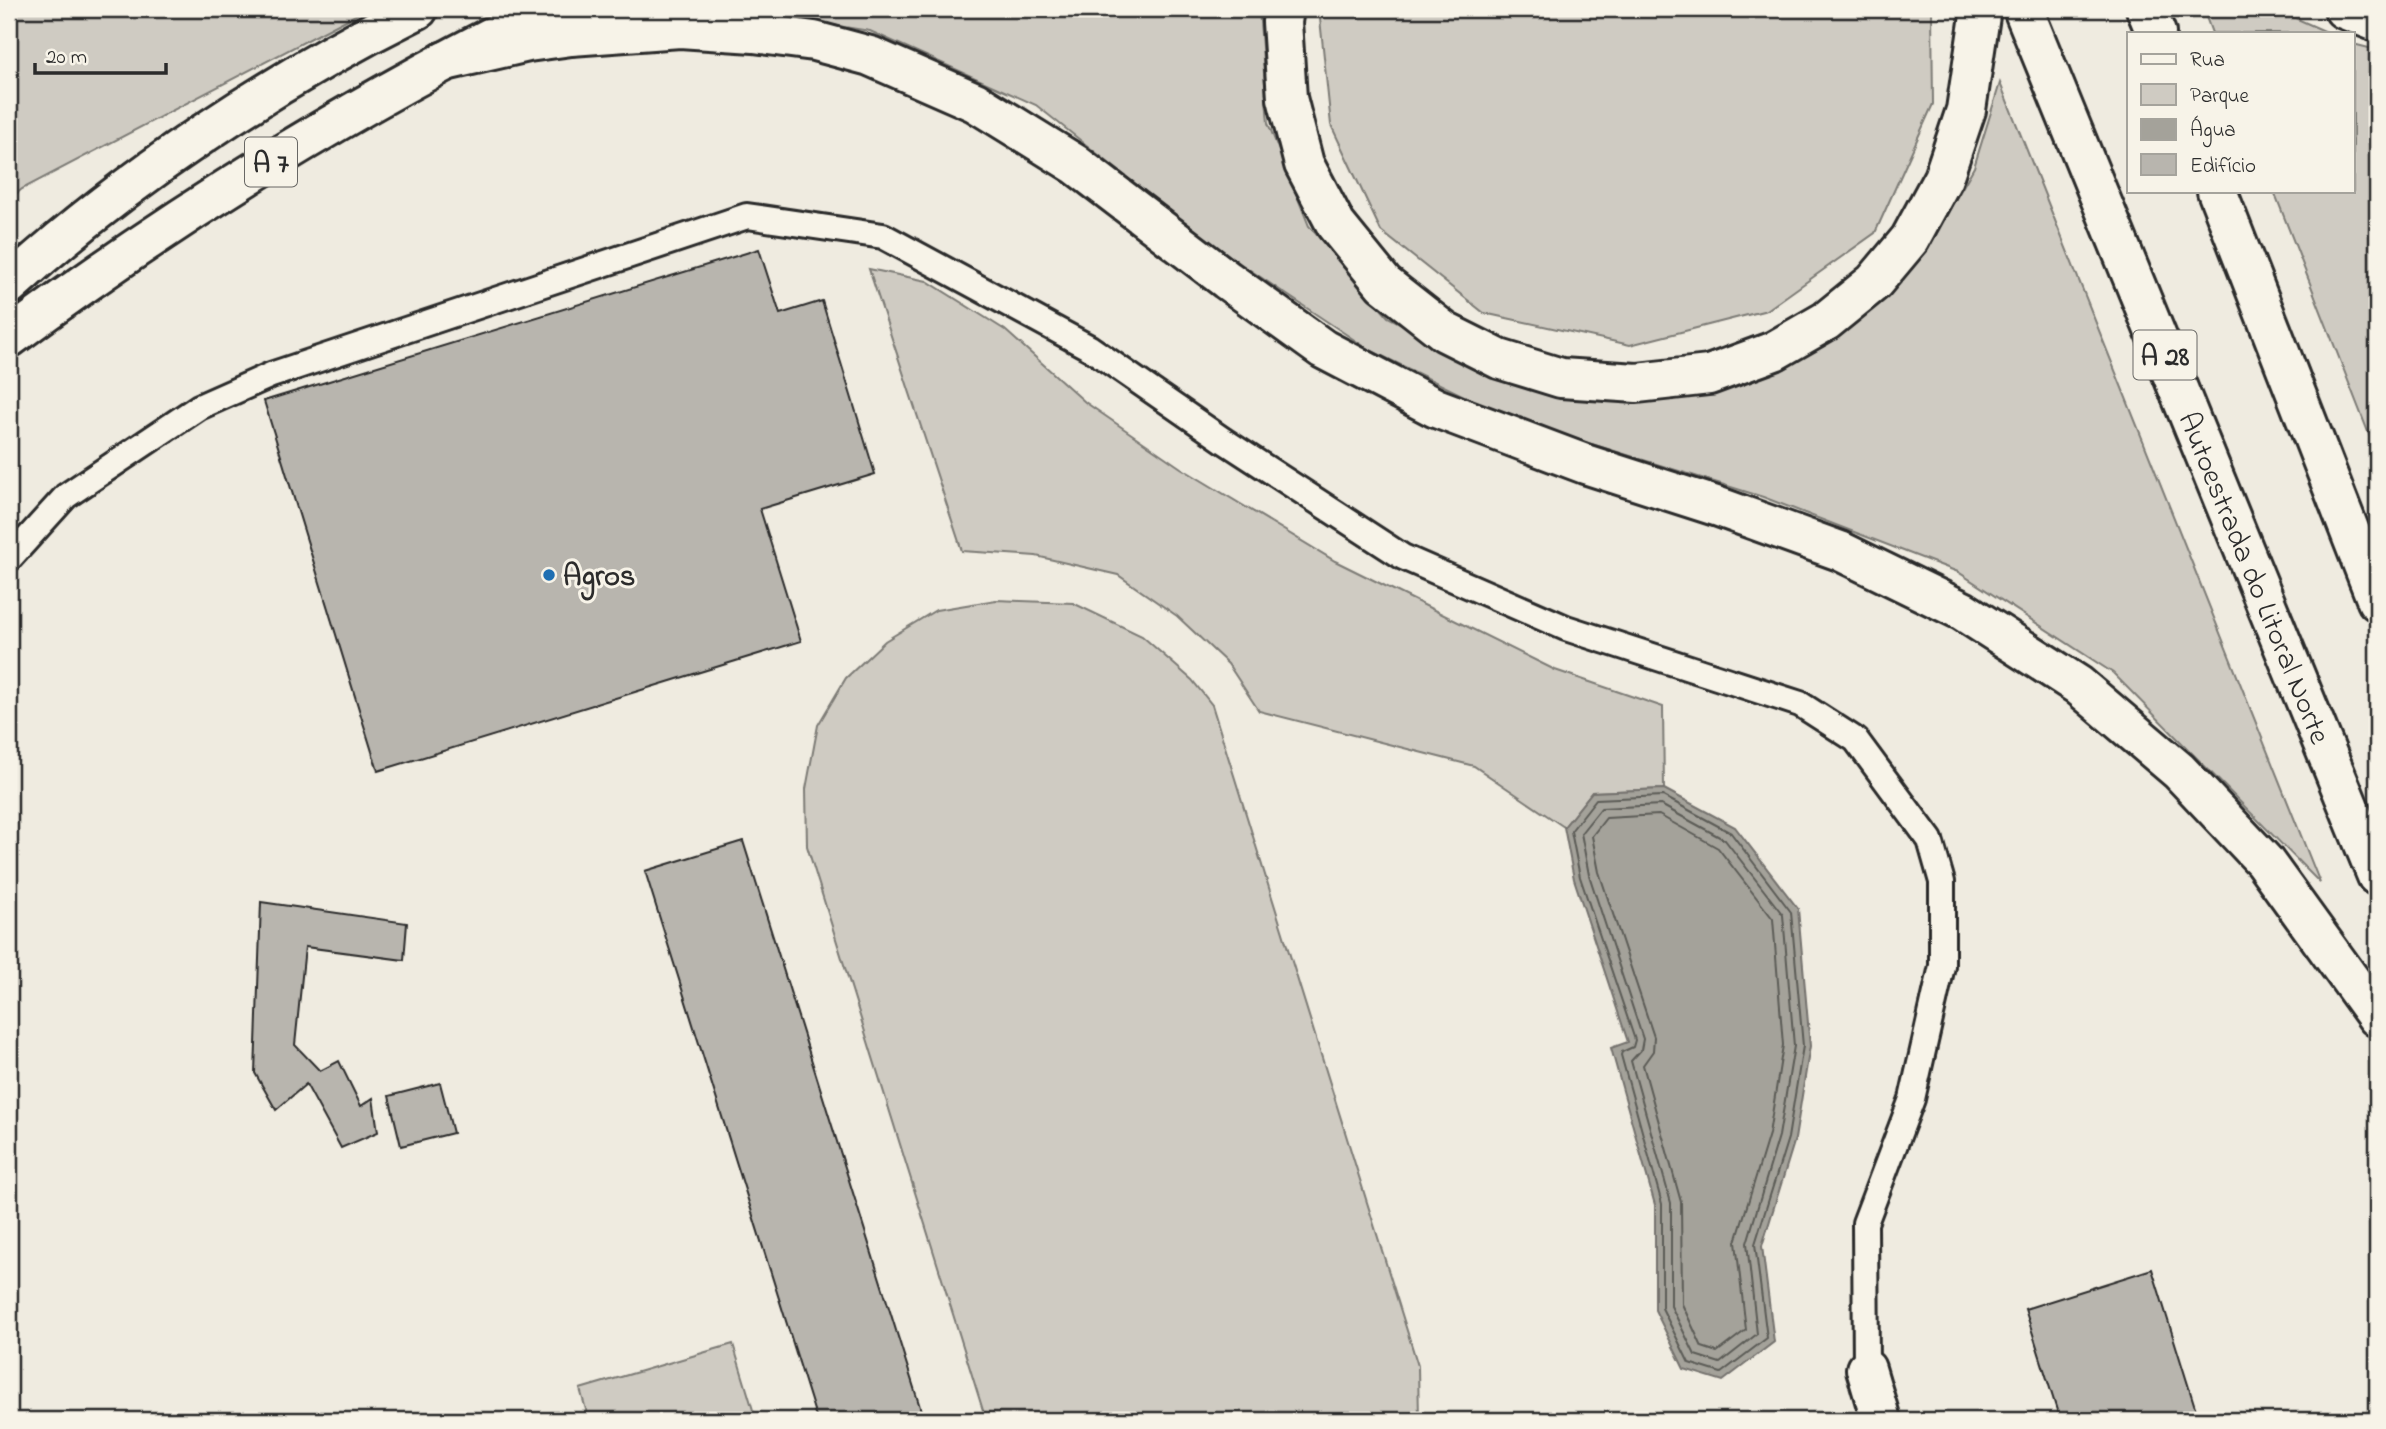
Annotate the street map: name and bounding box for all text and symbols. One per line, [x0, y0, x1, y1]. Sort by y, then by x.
scale bar [35, 32, 166, 76]
legend [2127, 32, 2354, 192]
text: 20 m [46, 43, 87, 73]
text: Rua [2190, 46, 2225, 76]
text: Parque [2190, 82, 2249, 112]
text: Água [2190, 115, 2236, 148]
road number: A 7 [245, 138, 297, 186]
text: Edifício [2190, 152, 2256, 182]
road number: A 28 [2134, 330, 2196, 380]
street label: Autoestrada do Litoral Norte [2165, 406, 2340, 752]
place label: Agros [563, 556, 635, 601]
marker: Agros [541, 567, 557, 583]

